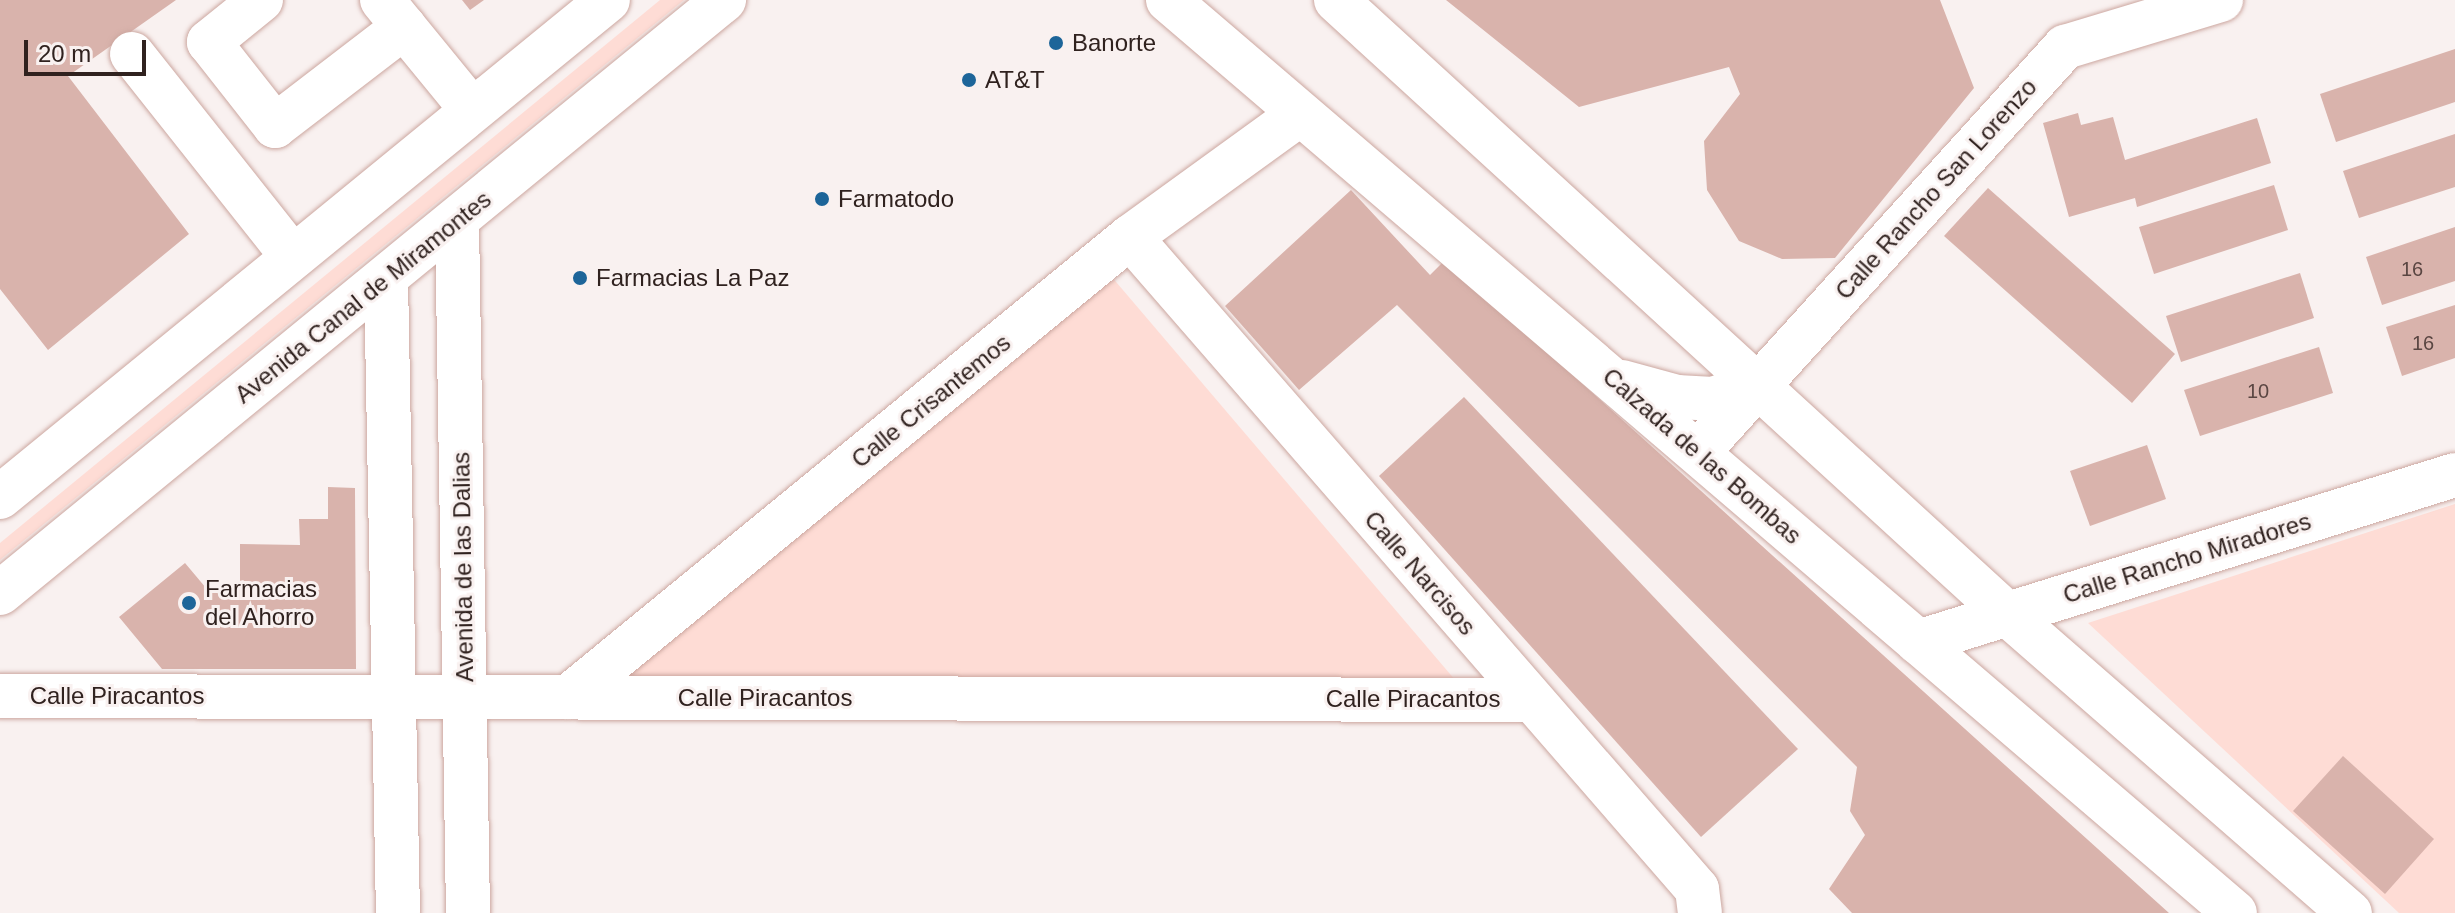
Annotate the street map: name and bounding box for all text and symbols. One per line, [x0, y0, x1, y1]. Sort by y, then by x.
scale bar [28, 24, 150, 74]
place label: Banorte [1072, 29, 1156, 57]
marker: Banorte [1047, 34, 1065, 52]
text: 20 m [38, 40, 91, 67]
place label: AT&T [985, 66, 1045, 94]
marker: AT&T [960, 71, 978, 89]
street label: Calle Rancho San Lorenzo [1829, 73, 2043, 305]
street label: Avenida Canal de Miramontes [229, 185, 497, 409]
place label: Farmatodo [838, 185, 954, 213]
marker: Farmatodo [813, 190, 831, 208]
house number: 16 [2401, 257, 2423, 281]
place label: Farmacias La Paz [596, 264, 789, 292]
marker: Farmacias La Paz [571, 269, 589, 287]
street label: Calle Crisantemos [846, 328, 1016, 474]
house number: 16 [2412, 331, 2434, 355]
street label: Calzada de las Bombas [1597, 362, 1807, 550]
house number: 10 [2247, 379, 2269, 403]
street label: Avenida de las Dalias [447, 452, 479, 682]
street label: Calle Narcisos [1358, 505, 1482, 641]
street label: Calle Rancho Miradores [2060, 507, 2314, 609]
place label: Farmacias del Ahorro [205, 575, 317, 631]
marker: Farmacias del Ahorro [180, 594, 198, 612]
street label: Calle Piracantos [30, 682, 204, 710]
street label: Calle Piracantos [678, 684, 852, 712]
street label: Calle Piracantos [1326, 685, 1500, 713]

